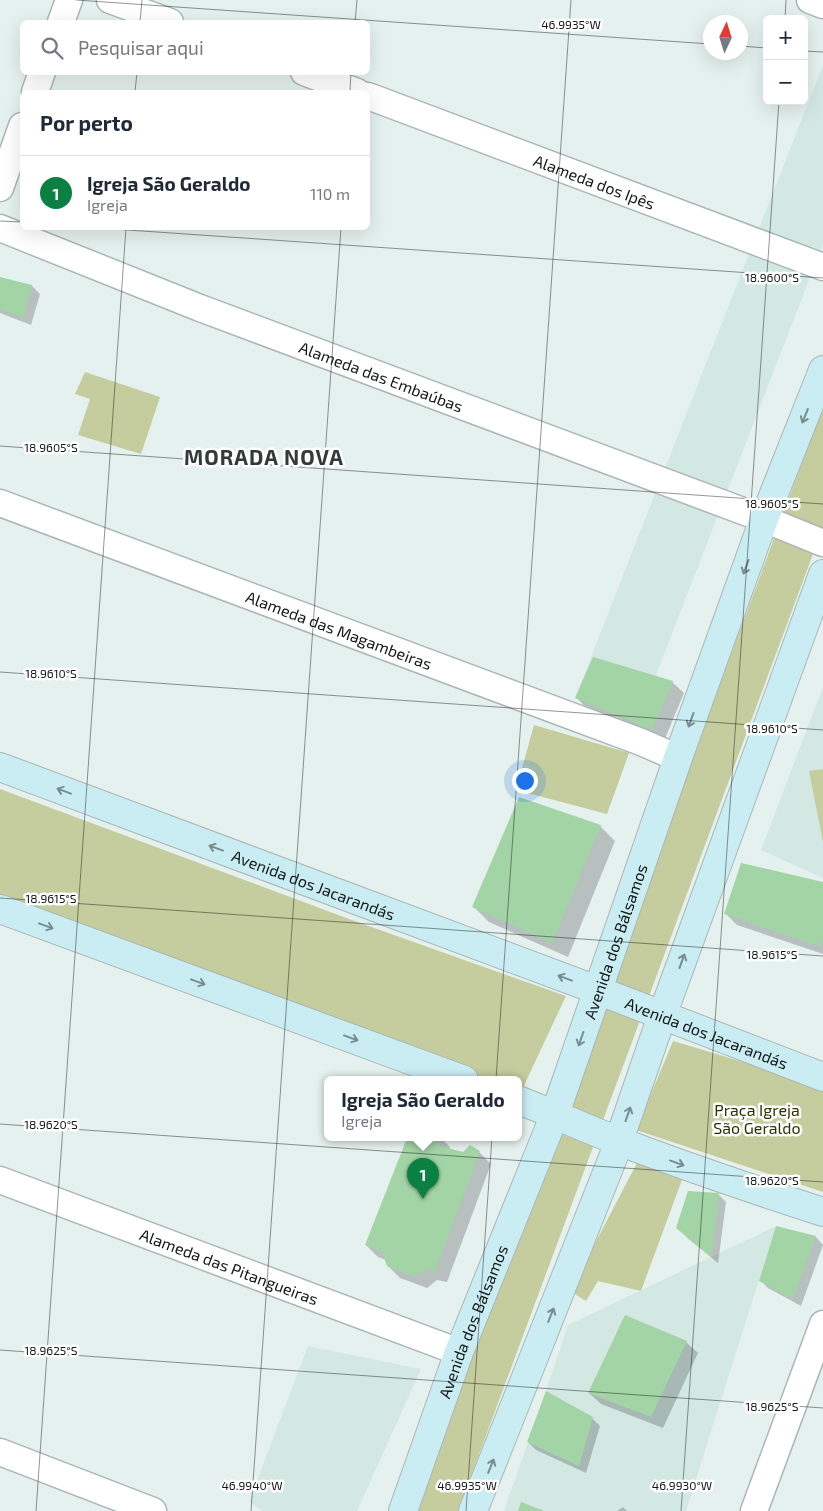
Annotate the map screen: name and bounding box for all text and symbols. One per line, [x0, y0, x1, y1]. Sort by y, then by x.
north arrow [703, 15, 748, 60]
map controls [763, 15, 808, 105]
button: + [763, 15, 808, 60]
text: 46.9935°W [541, 17, 601, 31]
search box [20, 20, 370, 75]
icon: search [38, 34, 66, 62]
text: Pesquisar aqui [78, 36, 204, 59]
button: − [763, 60, 808, 105]
text: Por perto [40, 110, 133, 135]
street label: Alameda dos Ipês [531, 150, 658, 213]
text: Igreja São Geraldo [87, 172, 250, 195]
text: 1 [53, 184, 59, 203]
text: 110 m [310, 184, 350, 203]
text: Igreja [87, 195, 128, 214]
text: 18.9600°S [745, 270, 799, 284]
street label: Alameda das Embaúbas [297, 337, 466, 415]
one-way arrow [800, 408, 809, 423]
text: 18.9605°S [24, 440, 78, 454]
district label: MORADA NOVA [184, 444, 344, 469]
text: 18.9605°S [745, 496, 799, 510]
one-way arrow [741, 559, 750, 574]
street label: Alameda das Magambeiras [244, 586, 435, 673]
text: 18.9610°S [25, 666, 77, 680]
one-way arrow [686, 712, 695, 727]
text: 18.9610°S [746, 721, 798, 735]
your location [512, 768, 538, 794]
one-way arrow [57, 786, 72, 795]
one-way arrow [209, 843, 224, 852]
street label: Avenida dos Jacarandás [230, 845, 398, 923]
street label: Avenida dos Bálsamos [579, 861, 650, 1021]
text: 18.9615°S [26, 891, 77, 905]
one-way arrow [38, 922, 53, 931]
text: 18.9615°S [747, 947, 798, 961]
one-way arrow [678, 953, 687, 969]
one-way arrow [558, 973, 573, 982]
one-way arrow [190, 978, 205, 987]
street label: Avenida dos Jacarandás [623, 992, 791, 1072]
one-way arrow [576, 1031, 585, 1046]
one-way arrow [343, 1034, 358, 1043]
popup [324, 1076, 522, 1141]
text: Igreja São Geraldo [341, 1088, 505, 1111]
park label: Praça Igreja São Geraldo [713, 1100, 801, 1137]
one-way arrow [623, 1106, 633, 1122]
text: Igreja [341, 1111, 382, 1130]
text: 18.9620°S [24, 1117, 78, 1131]
pin: 1 [407, 1158, 439, 1199]
one-way arrow [669, 1159, 684, 1168]
text: 18.9620°S [745, 1173, 799, 1187]
street label: Alameda das Pitangueiras [138, 1224, 321, 1308]
street label: Avenida dos Bálsamos [434, 1242, 511, 1401]
one-way arrow [547, 1307, 556, 1323]
text: 18.9625°S [25, 1343, 78, 1357]
text: 18.9625°S [746, 1399, 799, 1413]
one-way arrow [487, 1459, 496, 1474]
text: 46.9940°W [221, 1478, 283, 1492]
text: 46.9935°W [437, 1478, 497, 1492]
text: 46.9930°W [652, 1478, 712, 1492]

